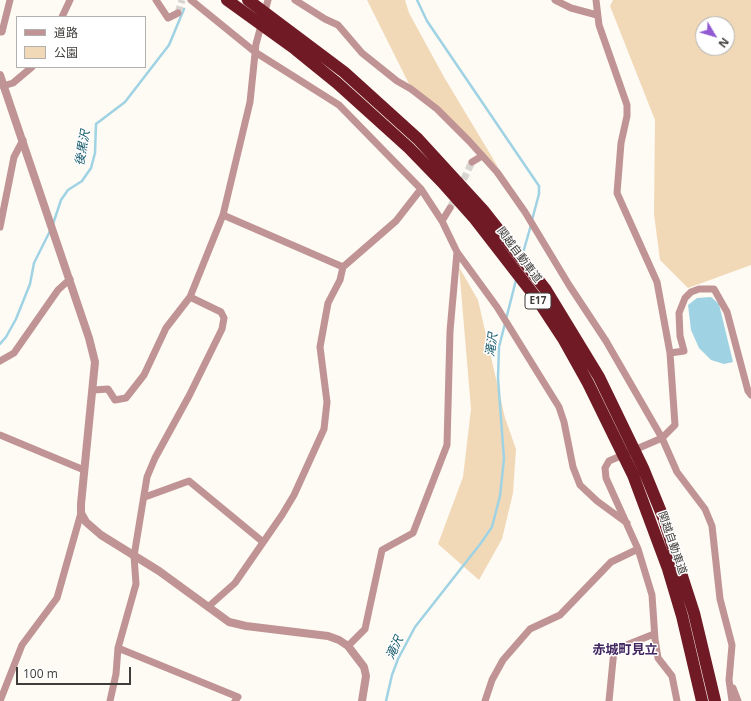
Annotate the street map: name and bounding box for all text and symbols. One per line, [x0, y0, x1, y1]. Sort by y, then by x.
legend [16, 16, 146, 68]
north arrow [695, 16, 735, 56]
text: 道路 [54, 24, 78, 41]
text: N [715, 35, 733, 51]
text: 公園 [54, 44, 78, 61]
water label: 後黒沢 [73, 129, 93, 167]
street label: 関越自動車道 [494, 225, 544, 285]
road number: E17 [525, 293, 551, 309]
water label: 滝沢 [483, 332, 501, 358]
street label: 関越自動車道 [655, 510, 689, 576]
water label: 滝沢 [383, 634, 407, 662]
district label: 赤城町見立 [593, 642, 657, 658]
scale bar [18, 659, 133, 685]
text: 100 m [23, 665, 58, 682]

